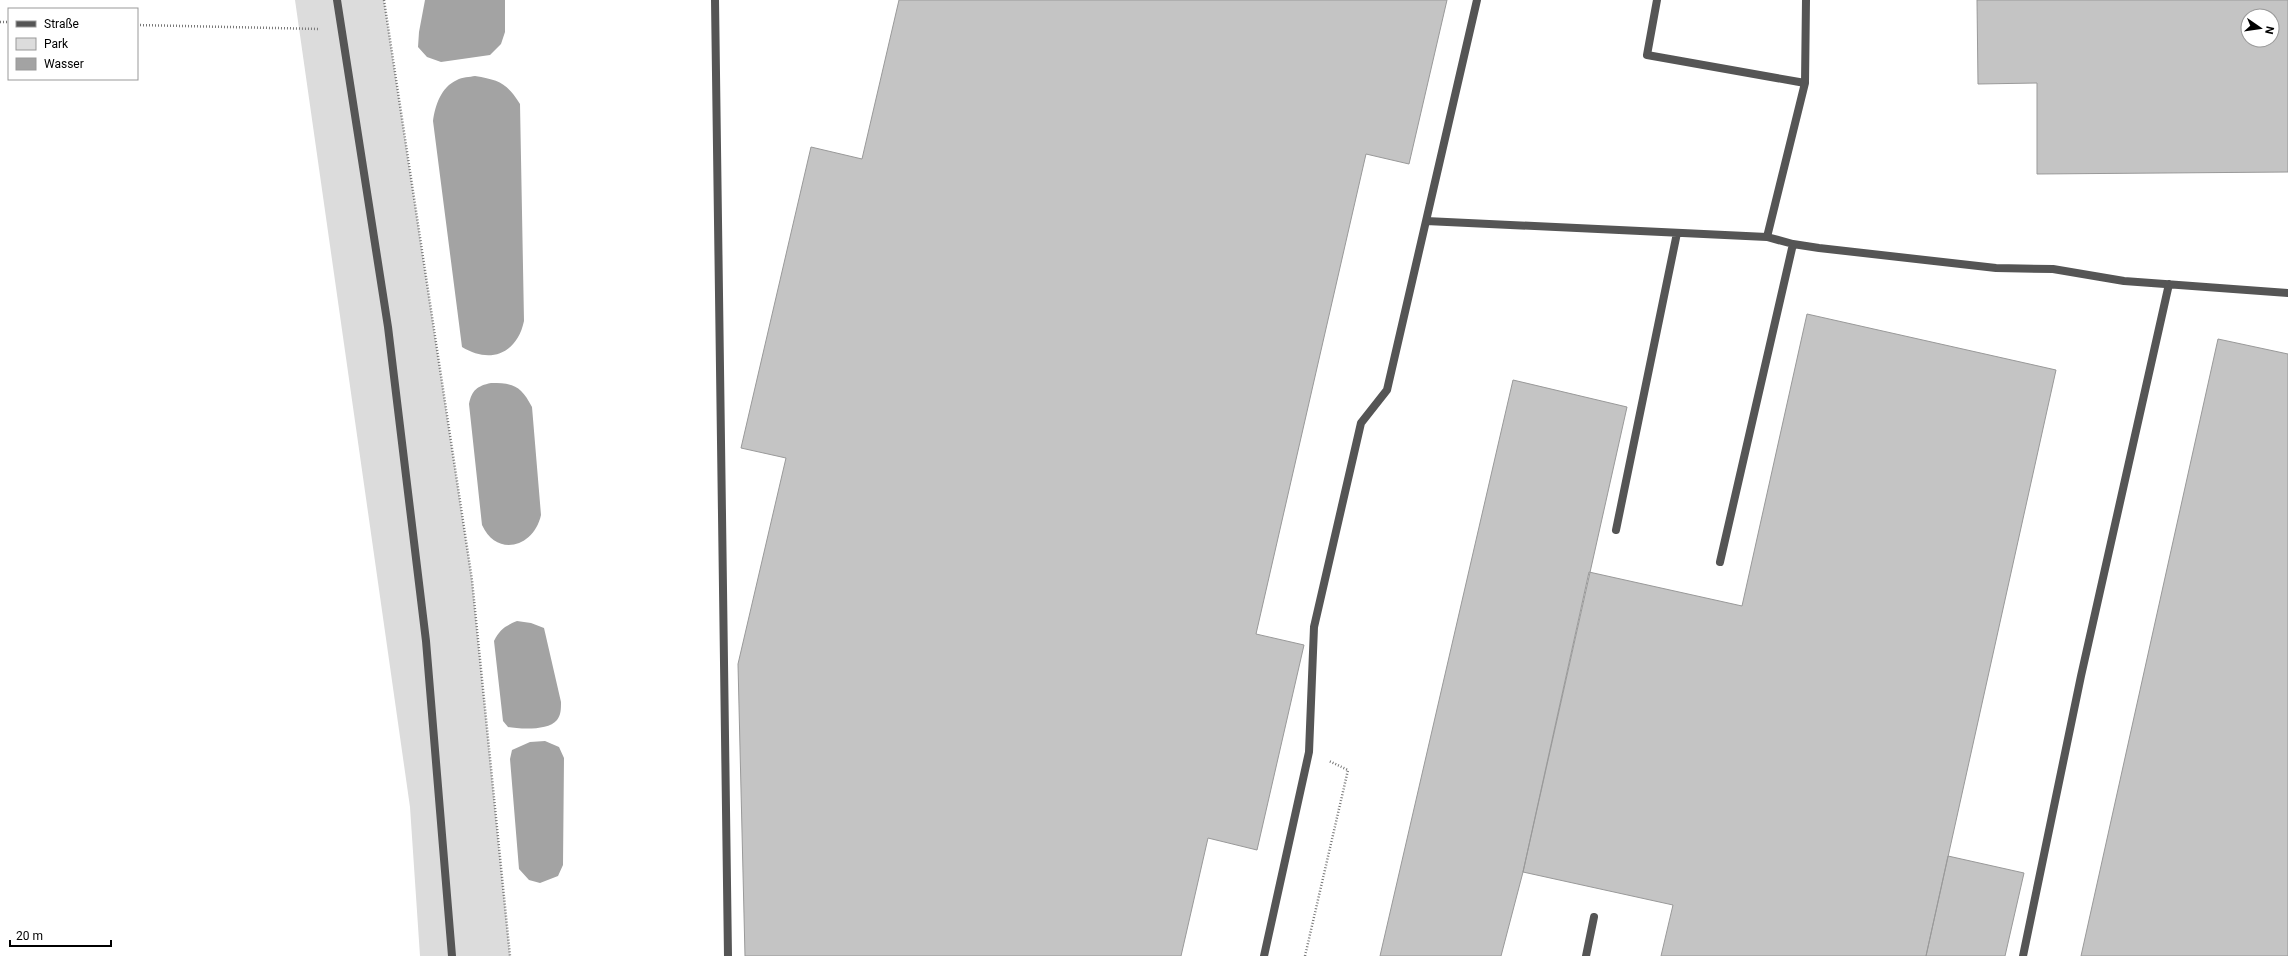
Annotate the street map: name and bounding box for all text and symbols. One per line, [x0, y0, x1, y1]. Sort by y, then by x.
legend [8, 8, 138, 80]
north arrow [2240, 8, 2280, 48]
text: Straße [44, 17, 79, 31]
text: N [2262, 25, 2276, 36]
text: Park [44, 37, 69, 51]
text: Wasser [44, 57, 84, 71]
scale bar [10, 922, 111, 948]
text: 20 m [16, 929, 43, 943]

